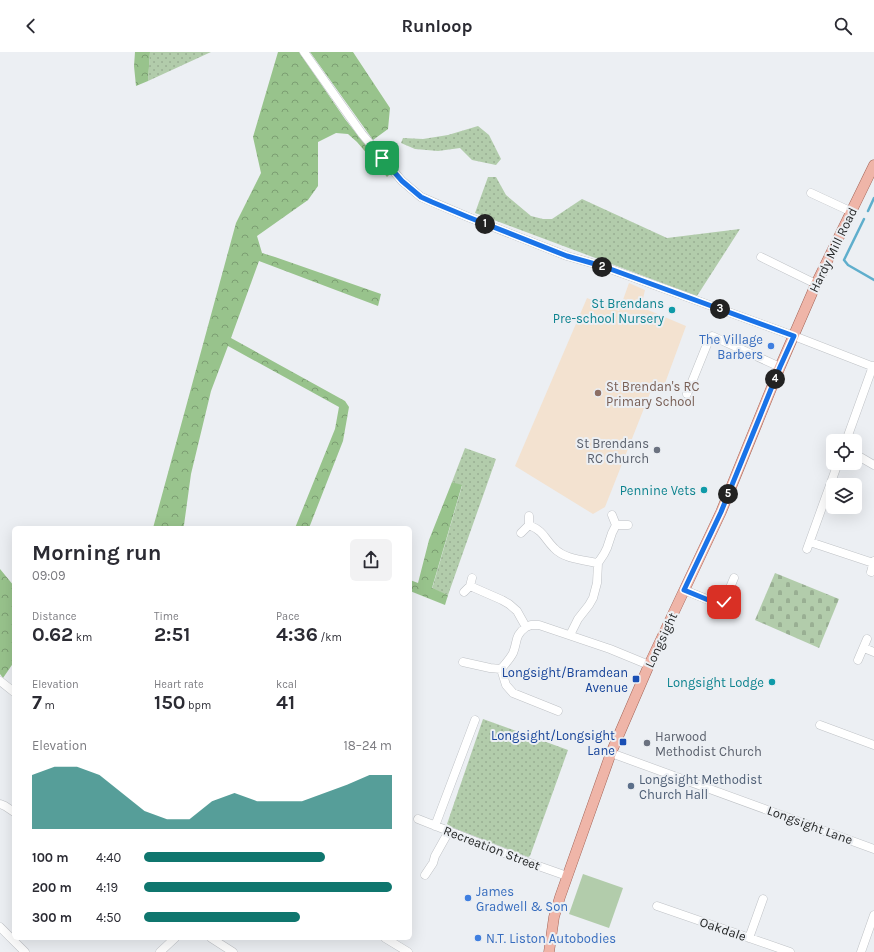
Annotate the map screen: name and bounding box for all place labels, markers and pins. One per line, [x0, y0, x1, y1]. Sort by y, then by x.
pin [365, 141, 399, 175]
pin: 1 [475, 214, 495, 234]
pin: 2 [592, 257, 612, 277]
place label: St Brendans Pre-school Nursery [553, 296, 664, 326]
pin: 3 [710, 299, 730, 319]
marker: St Brendans Pre-school Nursery [667, 305, 677, 315]
place label: The Village Barbers [699, 332, 763, 362]
marker: The Village Barbers [766, 341, 776, 351]
pin: 4 [765, 369, 785, 389]
place label: St Brendan's RC Primary School [606, 379, 699, 409]
marker: St Brendan's RC Primary School [593, 388, 603, 398]
place label: St Brendans RC Church [576, 436, 649, 466]
marker: St Brendans RC Church [652, 445, 662, 455]
place label: Pennine Vets [620, 483, 696, 498]
pin: 5 [718, 484, 738, 504]
marker: Pennine Vets [699, 485, 709, 495]
pin [707, 585, 741, 619]
place label: Longsight/Bramdean Avenue [502, 665, 628, 695]
marker: Longsight/Bramdean Avenue [631, 674, 641, 684]
place label: Longsight Lodge [667, 675, 764, 690]
marker: Longsight Lodge [767, 677, 777, 687]
place label: Longsight/Longsight Lane [491, 728, 615, 758]
place label: Harwood Methodist Church [655, 729, 762, 759]
marker: Longsight/Longsight Lane [618, 737, 628, 747]
marker: Harwood Methodist Church [642, 738, 652, 748]
place label: Longsight Methodist Church Hall [639, 772, 762, 802]
marker: Longsight Methodist Church Hall [626, 781, 636, 791]
place label: James Gradwell & Son [476, 884, 568, 914]
marker: James Gradwell & Son [463, 893, 473, 903]
place label: N.T. Liston Autobodies [486, 931, 616, 946]
marker: N.T. Liston Autobodies [473, 933, 483, 943]

